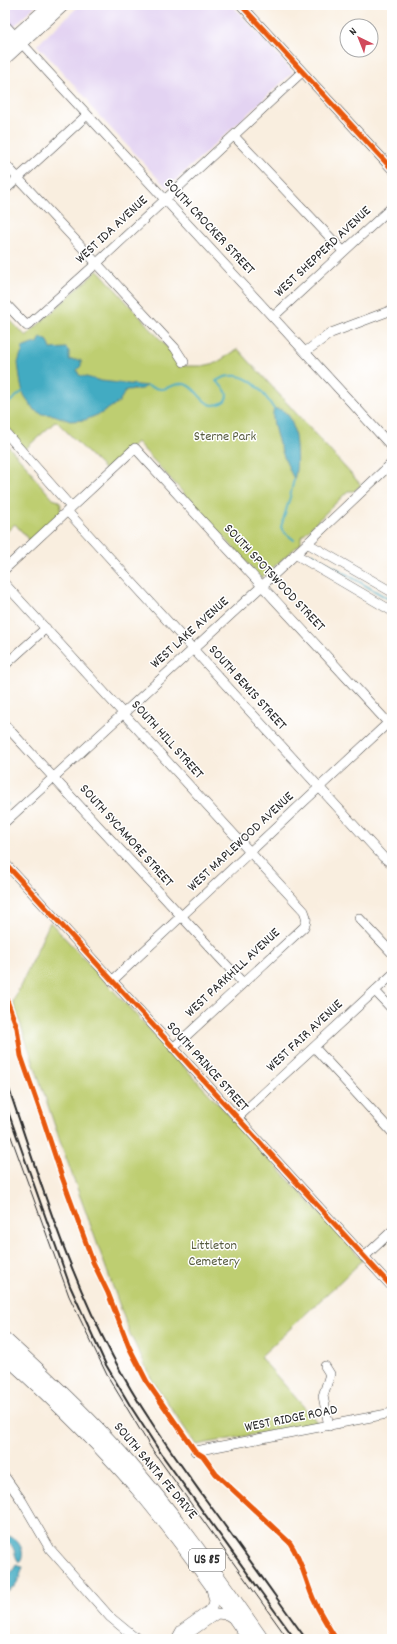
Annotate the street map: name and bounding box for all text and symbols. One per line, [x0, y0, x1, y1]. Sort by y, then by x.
north arrow [339, 18, 379, 58]
text: N [346, 24, 361, 40]
street label: SOUTH CROCKER STREET [159, 174, 259, 280]
street label: WEST IDA AVENUE [71, 191, 153, 269]
street label: WEST SHEPPERD AVENUE [270, 201, 376, 302]
park label: Sterne Park [194, 427, 256, 447]
street label: SOUTH SPOTSWOOD STREET [219, 520, 330, 637]
street label: WEST LAKE AVENUE [146, 592, 234, 674]
street label: SOUTH BEMIS STREET [203, 641, 291, 735]
street label: SOUTH HILL STREET [126, 696, 208, 784]
street label: SOUTH SYCAMORE STREET [74, 780, 178, 892]
street label: WEST MAPLEWOOD AVENUE [183, 787, 299, 897]
street label: WEST PARKHILL AVENUE [181, 923, 285, 1022]
street label: WEST FAIR AVENUE [262, 995, 348, 1077]
street label: SOUTH PRINCE STREET [161, 1018, 253, 1117]
park label: Littleton Cemetery [188, 1236, 240, 1272]
street label: WEST RIDGE ROAD [243, 1400, 339, 1438]
street label: SOUTH SANTA FE DRIVE [108, 1418, 202, 1524]
road number: US 85 [189, 1549, 225, 1571]

